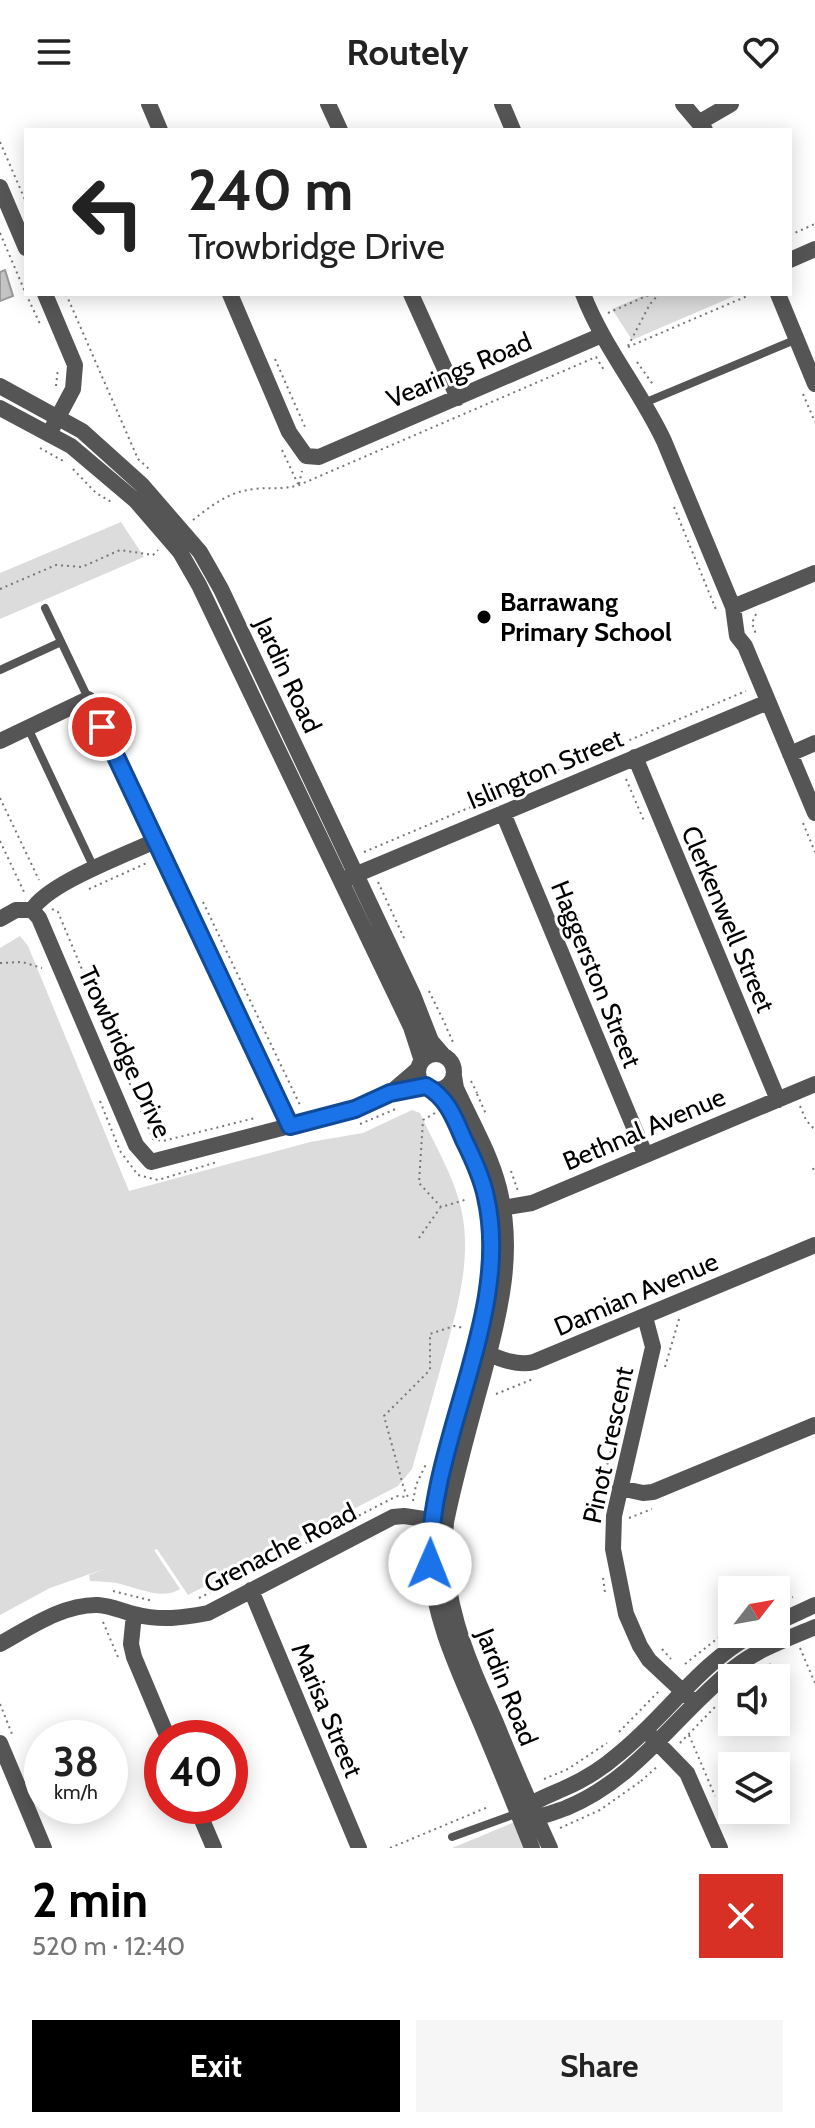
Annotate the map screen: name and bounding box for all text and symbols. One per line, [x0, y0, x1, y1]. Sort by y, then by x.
icon: menu [32, 30, 76, 74]
text: Routely [347, 30, 468, 74]
icon: heart [739, 30, 783, 74]
text: 240 m [188, 156, 353, 224]
icon: left [56, 160, 160, 264]
text: Trowbridge Drive [188, 224, 445, 268]
street label: Vearings Road [382, 325, 536, 415]
place label: Barrawang Primary School [500, 586, 672, 648]
marker: Barrawang Primary School [475, 608, 493, 626]
street label: Jardin Road [247, 611, 329, 738]
pin [68, 693, 136, 761]
icon: arrive [80, 705, 124, 749]
street label: Islington Street [462, 722, 628, 816]
street label: Clerkenwell Street [674, 821, 782, 1017]
street label: Haggerston Street [544, 876, 648, 1072]
street label: Trowbridge Drive [71, 961, 179, 1143]
street label: Bethnal Avenue [558, 1080, 730, 1178]
street label: Damian Avenue [549, 1245, 723, 1343]
street label: Pinot Crescent [576, 1364, 640, 1526]
street label: Grenache Road [198, 1496, 362, 1600]
position arrow [388, 1522, 472, 1606]
north arrow [718, 1576, 790, 1648]
map controls [718, 1576, 790, 1824]
street label: Jardin Road [469, 1623, 545, 1750]
street label: Marisa Street [284, 1638, 370, 1782]
button: sound [718, 1664, 790, 1736]
speed limit sign: 40 [144, 1720, 248, 1824]
text: 38 [53, 1737, 99, 1786]
button: layers [718, 1752, 790, 1824]
text: km/h [54, 1780, 98, 1804]
text: 2 min [32, 1871, 148, 1929]
button: close [699, 1874, 783, 1958]
text: 520 m · 12:40 [32, 1930, 185, 1962]
button: Exit [32, 2020, 400, 2112]
button: Share [416, 2020, 783, 2112]

